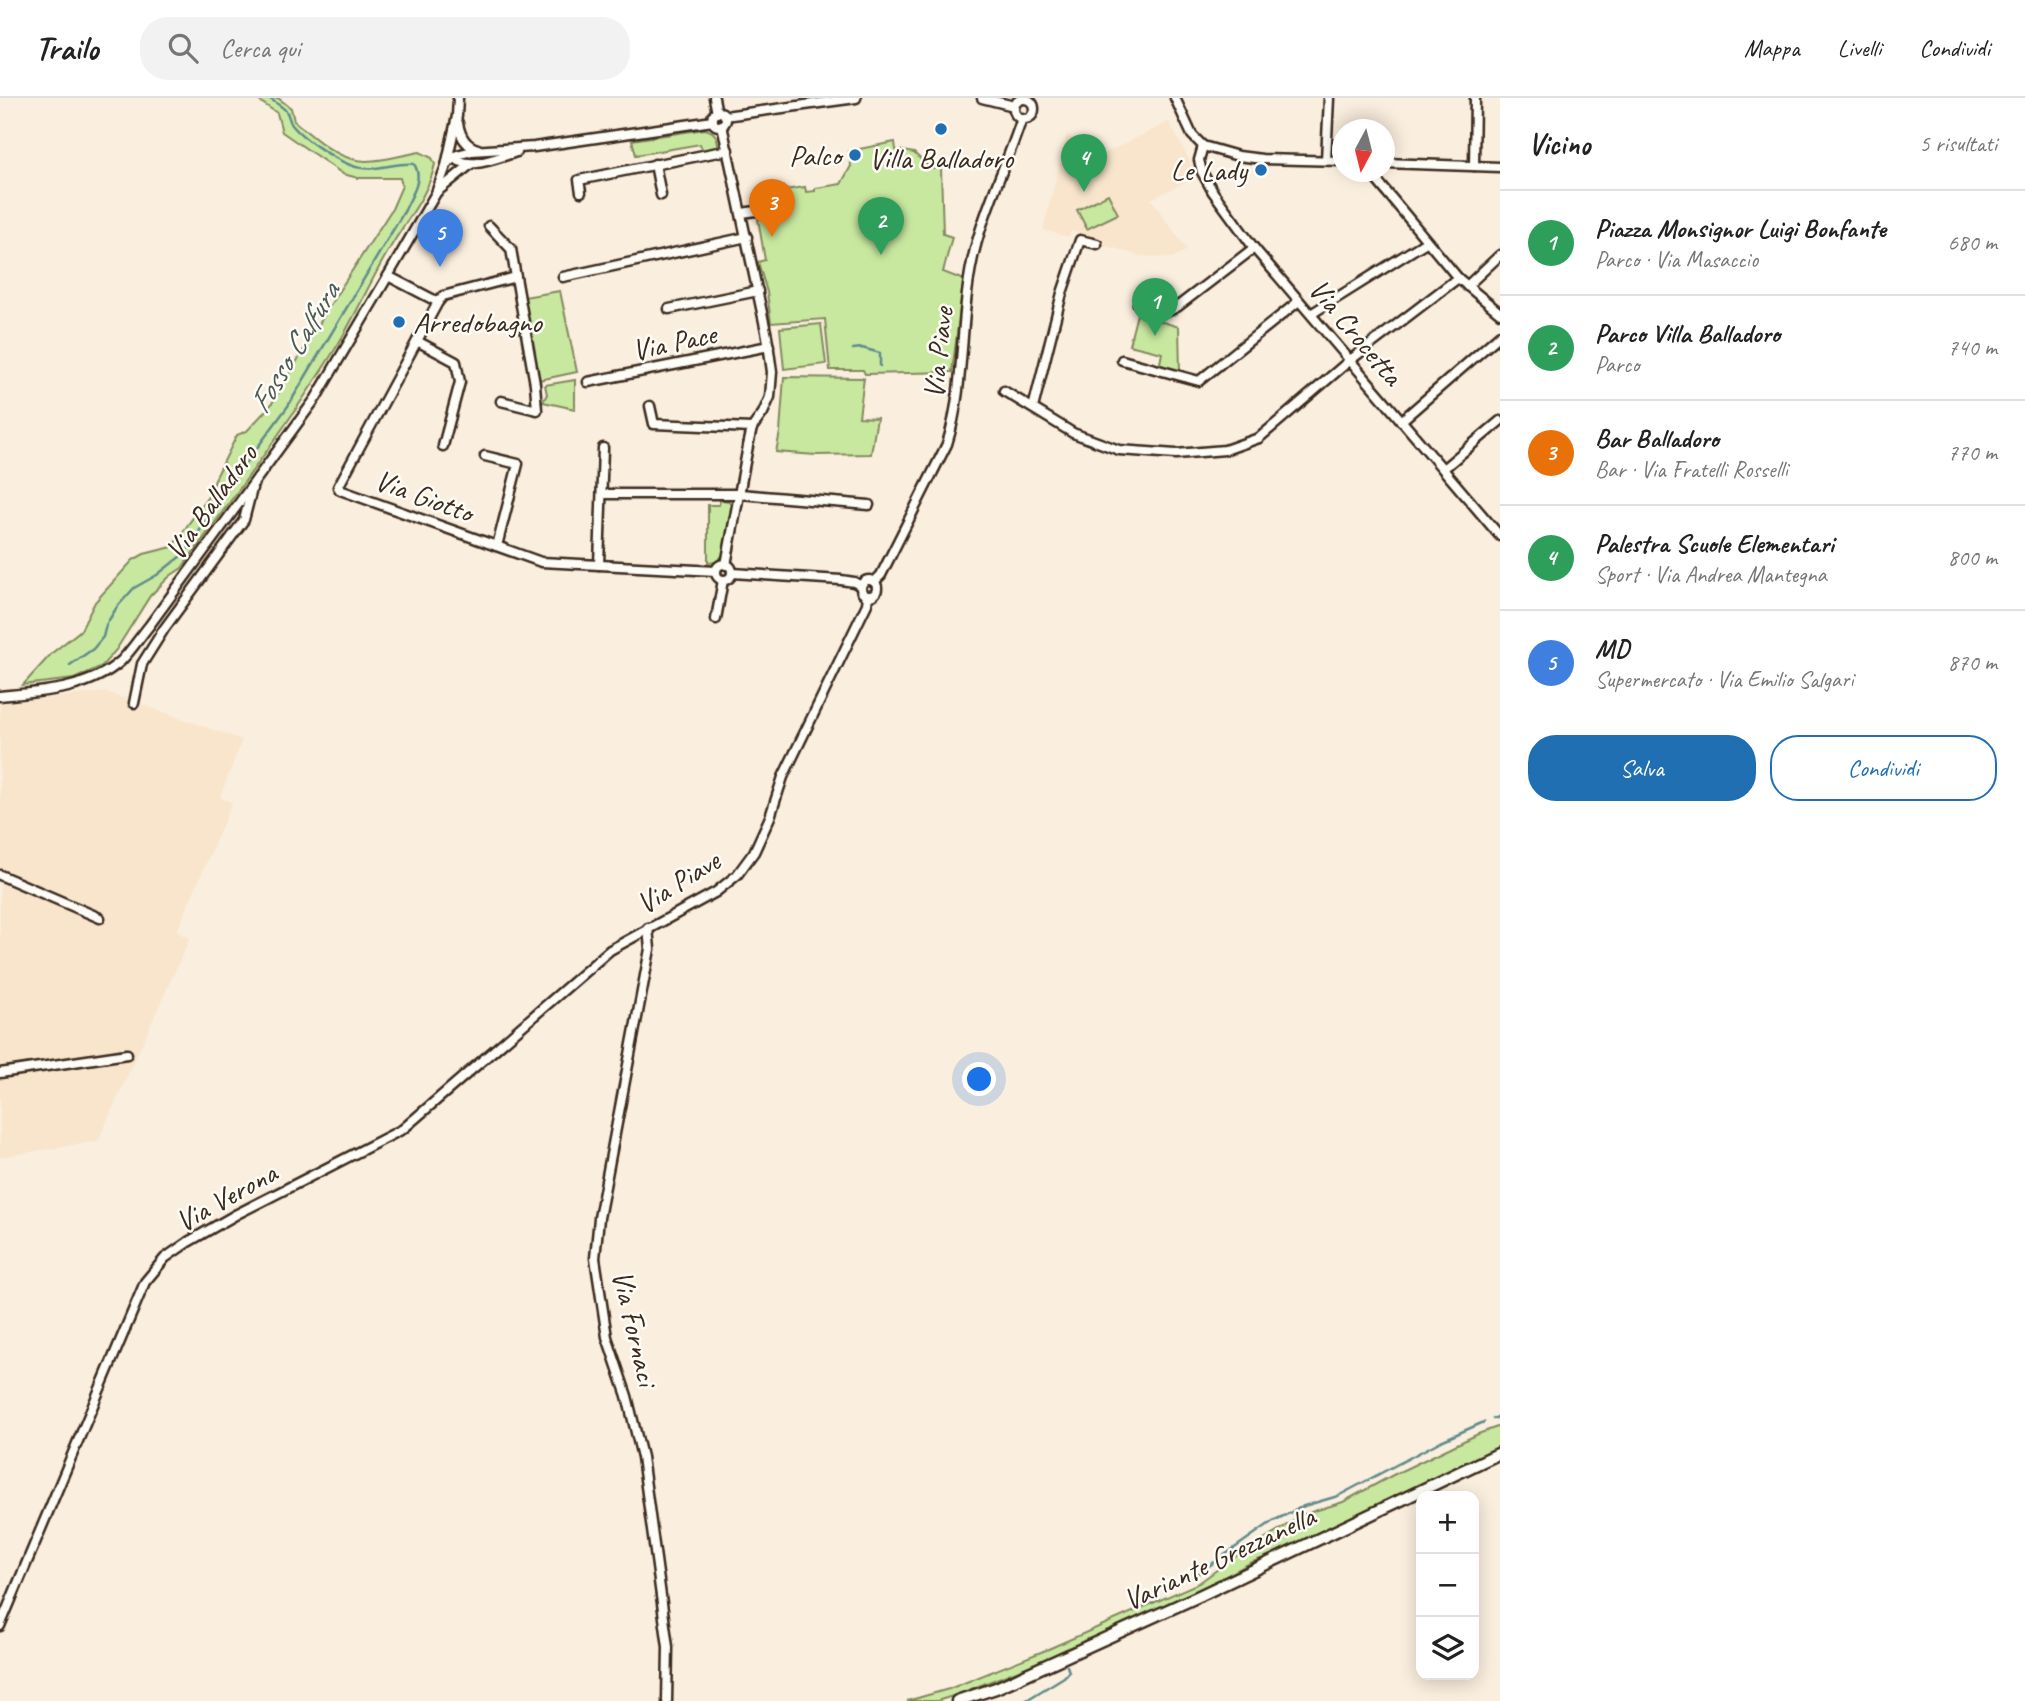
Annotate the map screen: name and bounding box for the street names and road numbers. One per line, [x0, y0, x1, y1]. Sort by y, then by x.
street label: Via Crocetta [1300, 271, 1413, 395]
street label: Via Piave [914, 303, 962, 401]
street label: Via Pace [628, 314, 722, 369]
street label: Via Balladoro [156, 435, 267, 567]
street label: Via Giotto [370, 461, 481, 532]
street label: Via Piave [629, 840, 729, 922]
street label: Via Verona [169, 1153, 285, 1240]
street label: Via Fornaci [603, 1266, 667, 1393]
street label: Variante Grezzanella [1117, 1496, 1323, 1619]

